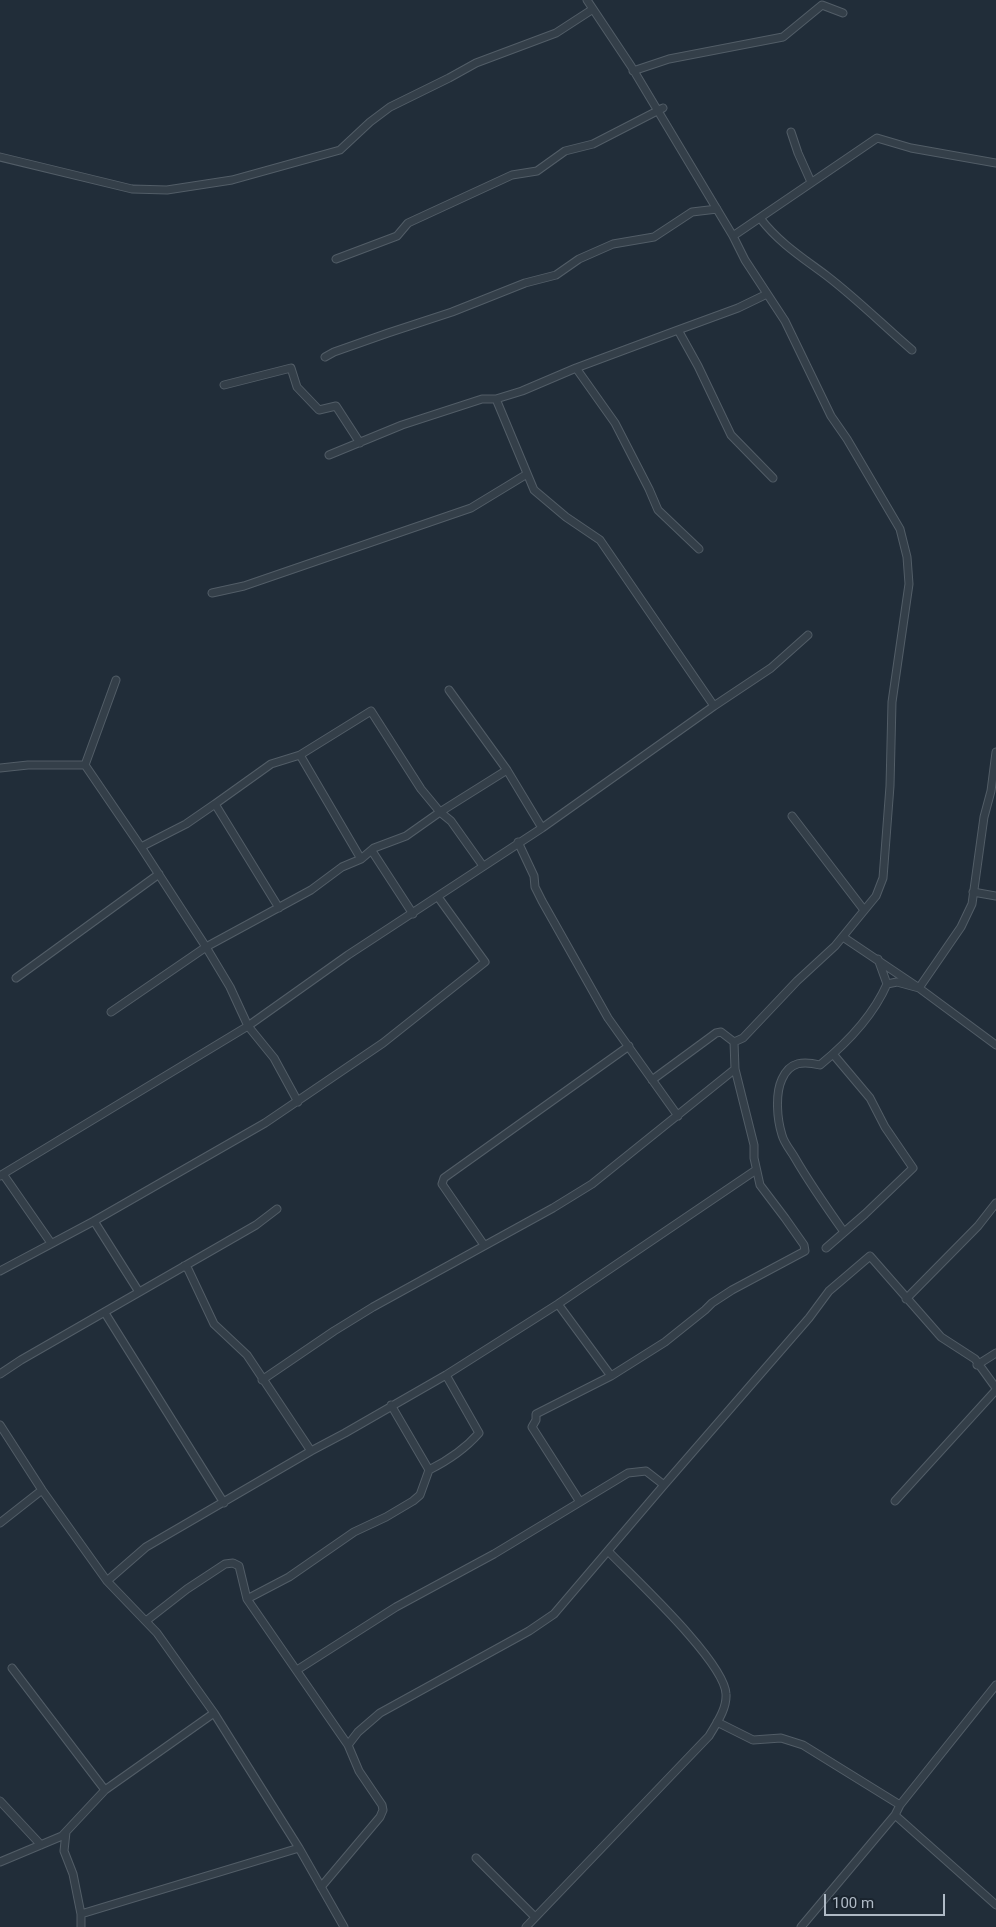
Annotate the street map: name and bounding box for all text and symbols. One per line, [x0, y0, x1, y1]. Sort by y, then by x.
scale bar [826, 1884, 947, 1916]
text: 100 m [832, 1894, 874, 1912]

